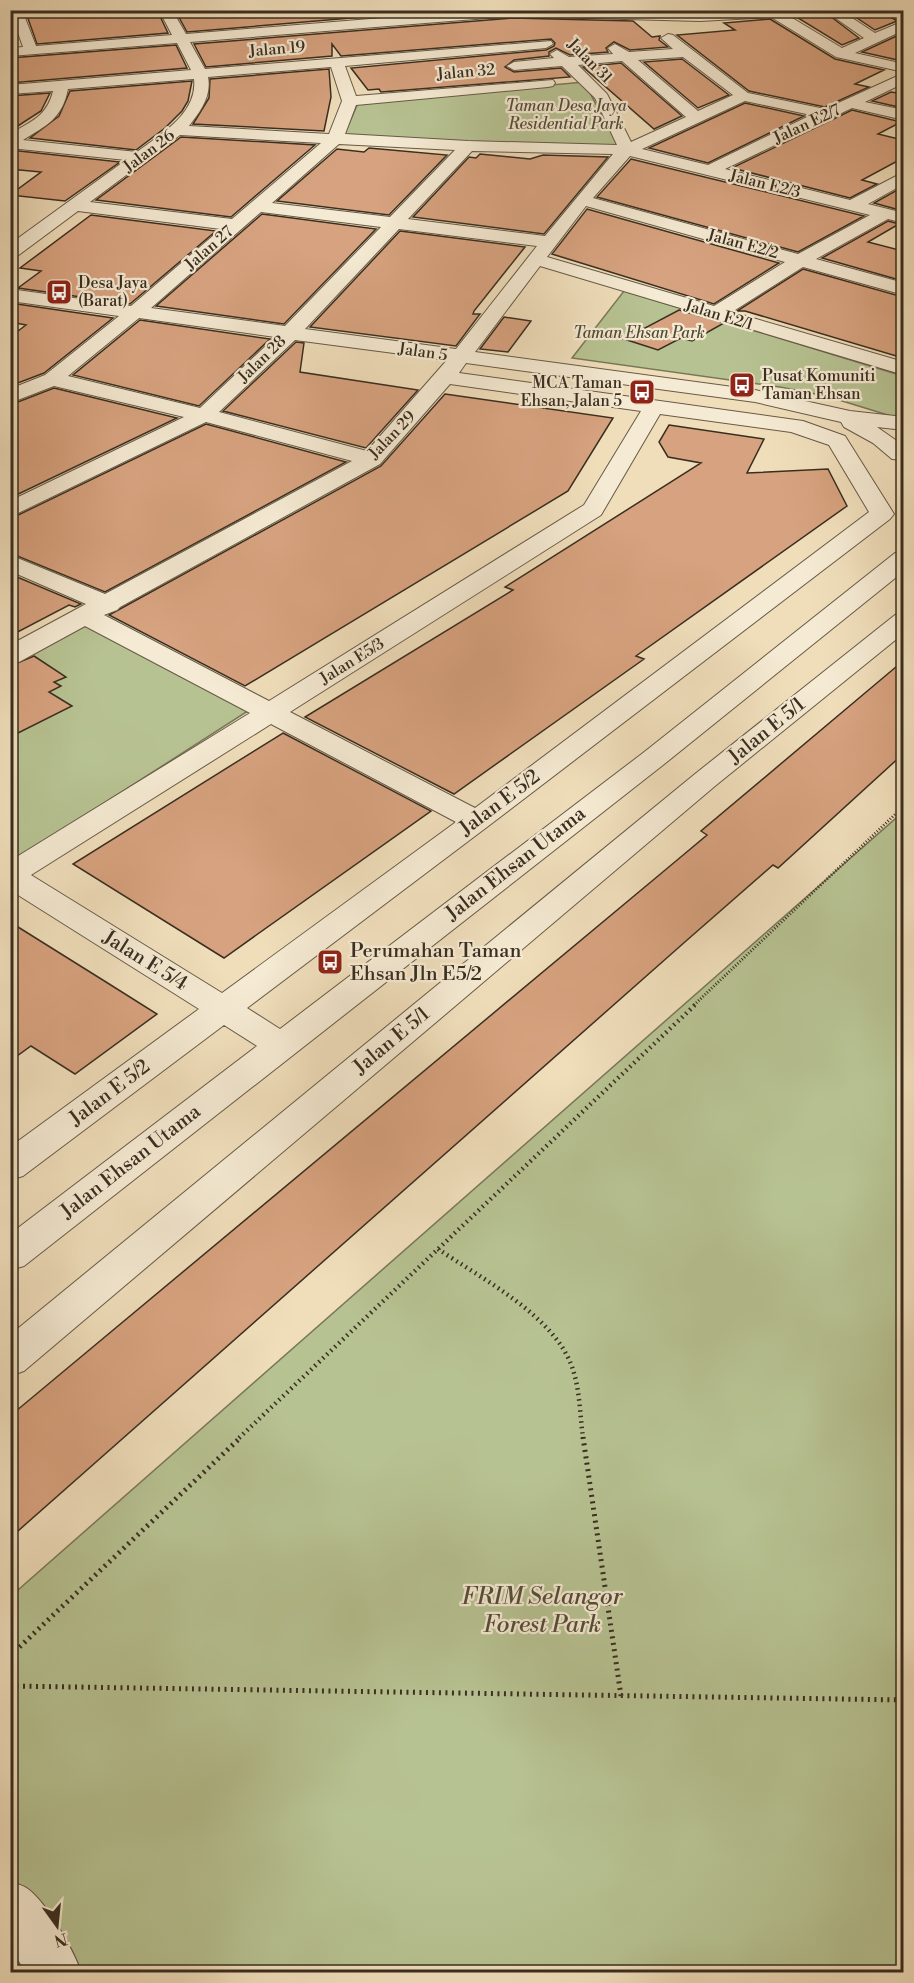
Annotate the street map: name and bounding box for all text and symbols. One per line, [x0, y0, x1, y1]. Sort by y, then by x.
street label: Jalan 31 [562, 33, 617, 88]
street label: Jalan 19 [247, 37, 306, 62]
street label: Jalan 32 [435, 59, 496, 85]
park label: Taman Desa Jaya Residential Park [505, 96, 627, 134]
street label: Jalan E2/7 [769, 100, 844, 149]
street label: Jalan 26 [118, 125, 179, 177]
street label: Jalan E2/3 [726, 165, 803, 203]
street label: Jalan 27 [180, 222, 237, 275]
street label: Jalan E2/2 [704, 225, 781, 263]
place label: Desa Jaya (Barat) [78, 273, 148, 311]
bus stop icon: Desa Jaya (Barat) [44, 277, 74, 307]
street label: Jalan E2/1 [681, 295, 756, 335]
park label: Taman Ehsan Park [573, 323, 705, 343]
street label: Jalan 28 [233, 331, 290, 388]
street label: Jalan 5 [396, 339, 449, 365]
place label: Pusat Komuniti Taman Ehsan [762, 366, 876, 404]
bus stop icon: Pusat Komuniti Taman Ehsan [727, 370, 757, 400]
place label: MCA Taman Ehsan, Jalan 5 [520, 373, 622, 411]
bus stop icon: MCA Taman Ehsan, Jalan 5 [627, 377, 657, 407]
street label: Jalan 29 [363, 406, 420, 464]
street label: Jalan E5/3 [315, 633, 388, 689]
street label: Jalan E 5/1 [723, 692, 811, 770]
street label: Jalan E 5/2 [454, 764, 545, 842]
street label: Jalan Ehsan Utama [440, 801, 592, 927]
street label: Jalan E 5/4 [97, 925, 192, 997]
place label: Perumahan Taman Ehsan Jln E5/2 [350, 939, 521, 987]
bus stop icon: Perumahan Taman Ehsan Jln E5/2 [315, 947, 345, 977]
street label: Jalan E 5/1 [348, 1002, 436, 1081]
street label: Jalan E 5/2 [64, 1054, 155, 1132]
street label: Jalan Ehsan Utama [55, 1099, 207, 1225]
park label: FRIM Selangor Forest Park [461, 1582, 624, 1640]
north arrow [27, 1896, 87, 1956]
text: N [52, 1928, 69, 1951]

